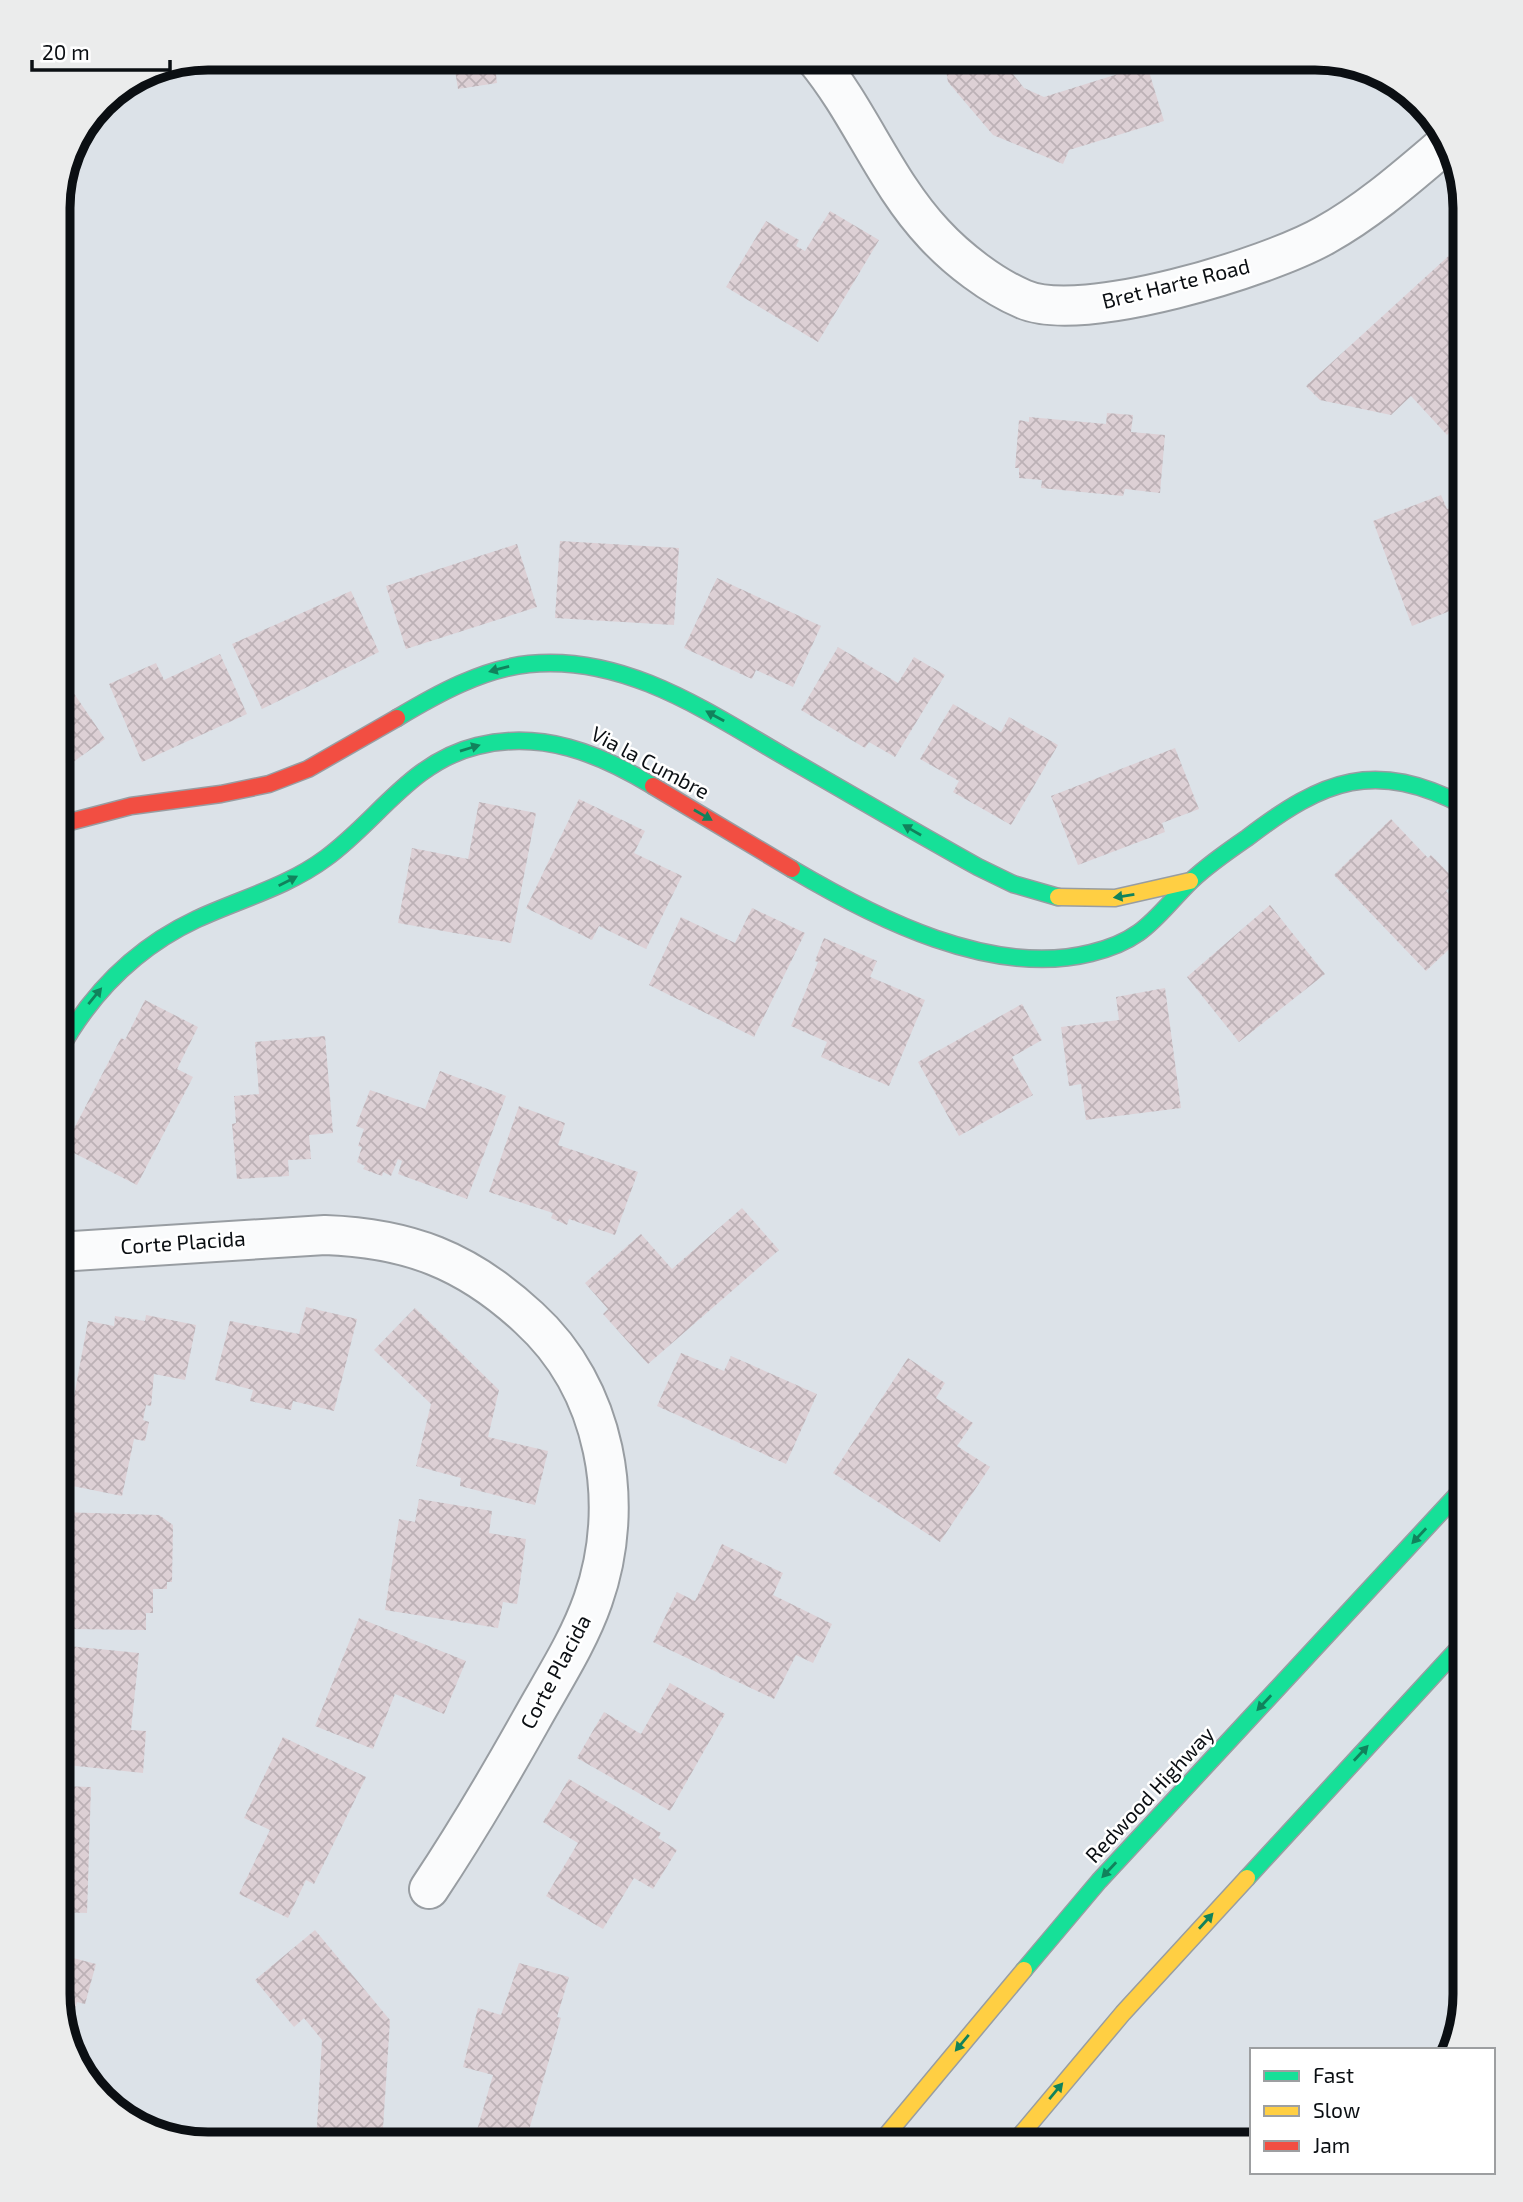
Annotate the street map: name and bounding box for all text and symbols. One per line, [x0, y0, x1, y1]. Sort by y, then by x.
scale bar [32, 28, 170, 72]
text: 20 m [42, 39, 90, 64]
street label: Bret Harte Road [1099, 252, 1252, 313]
one-way arrow [488, 664, 510, 675]
one-way arrow [705, 710, 725, 722]
street label: Via la Cumbre [587, 720, 714, 803]
one-way arrow [459, 742, 480, 752]
one-way arrow [694, 809, 713, 821]
one-way arrow [902, 824, 922, 836]
one-way arrow [278, 875, 298, 886]
one-way arrow [1112, 891, 1134, 902]
one-way arrow [88, 988, 103, 1006]
street label: Corte Placida [119, 1225, 246, 1258]
one-way arrow [1411, 1527, 1427, 1544]
street label: Corte Placida [514, 1610, 595, 1733]
one-way arrow [1256, 1694, 1272, 1712]
street label: Redwood Highway [1079, 1721, 1218, 1867]
one-way arrow [1352, 1745, 1368, 1762]
one-way arrow [1102, 1861, 1118, 1878]
one-way arrow [1198, 1913, 1214, 1930]
one-way arrow [954, 2033, 969, 2051]
legend [1250, 2048, 1495, 2174]
text: Fast [1313, 2062, 1354, 2087]
one-way arrow [1048, 2083, 1063, 2100]
text: Slow [1313, 2097, 1360, 2122]
text: Jam [1313, 2132, 1350, 2157]

